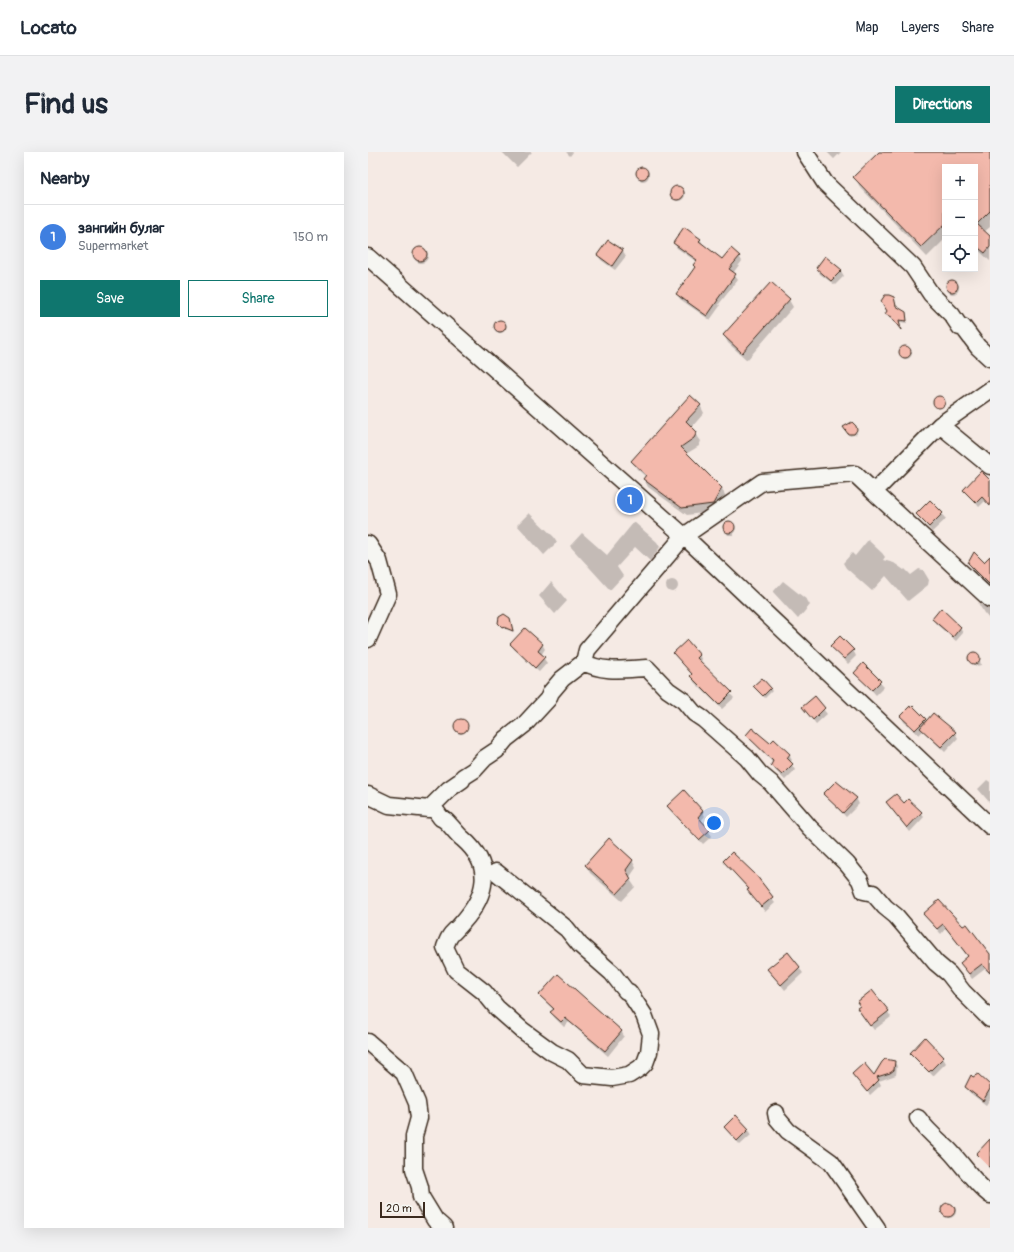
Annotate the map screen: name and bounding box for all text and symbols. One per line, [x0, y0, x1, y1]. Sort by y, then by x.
text: Locato [20, 16, 77, 40]
text: Map [856, 19, 879, 36]
text: Layers [901, 19, 939, 36]
text: Share [961, 19, 994, 36]
button: Directions [895, 86, 990, 123]
text: Find us [24, 87, 108, 122]
map controls [942, 164, 978, 272]
button: + [942, 164, 978, 200]
text: Nearby [40, 168, 89, 189]
button: − [942, 200, 978, 236]
text: зангийн булаг [78, 219, 164, 238]
text: 1 [50, 229, 56, 245]
text: 150 m [293, 229, 328, 245]
button: locate [942, 236, 978, 272]
text: Supermarket [78, 238, 149, 254]
button: Save [40, 280, 180, 317]
button: Share [188, 280, 328, 317]
pin: 1 [617, 485, 643, 515]
your location [704, 813, 724, 833]
scale bar [380, 1200, 425, 1219]
text: 20 m [386, 1202, 412, 1215]

